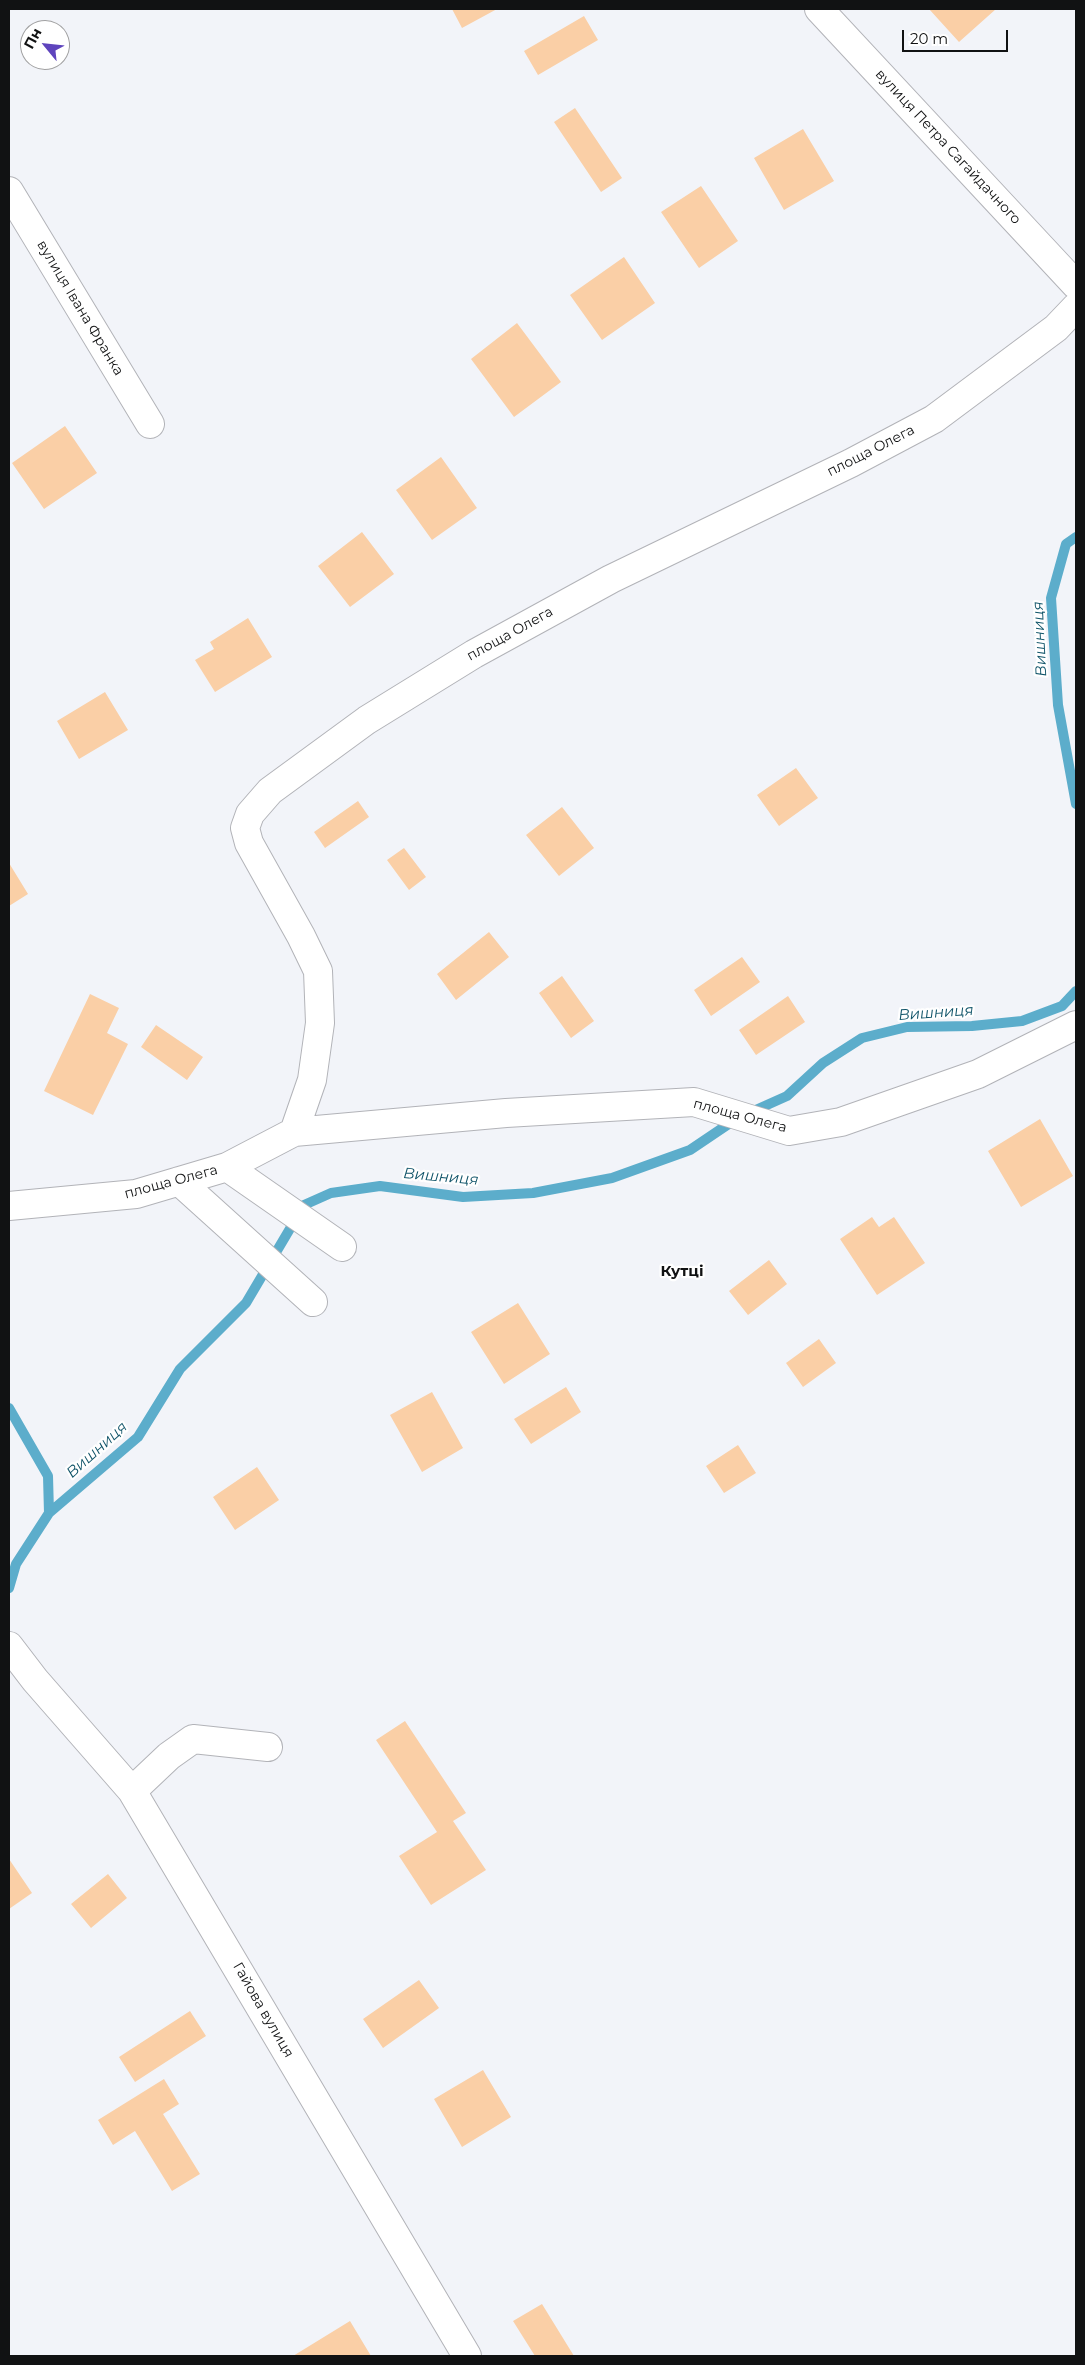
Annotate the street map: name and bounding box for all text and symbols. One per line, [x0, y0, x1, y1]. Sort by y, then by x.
north arrow [20, 20, 70, 70]
scale bar [905, 20, 1011, 52]
text: Пн [20, 25, 46, 52]
text: 20 m [910, 29, 948, 48]
street label: вулиця Петра Сагайдачного [872, 66, 1024, 228]
street label: вулиця Івана Франка [33, 237, 127, 379]
street label: площа Олега [824, 422, 918, 480]
water label: Вишниця [1029, 601, 1051, 677]
street label: площа Олега [464, 603, 556, 665]
water label: Вишниця [898, 1001, 974, 1025]
street label: площа Олега [691, 1095, 789, 1137]
street label: площа Олега [122, 1161, 220, 1203]
water label: Вишниця [403, 1165, 479, 1189]
district label: Кутці [661, 1263, 703, 1281]
water label: Вишниця [63, 1418, 131, 1482]
street label: Гайова вулиця [229, 1959, 297, 2061]

